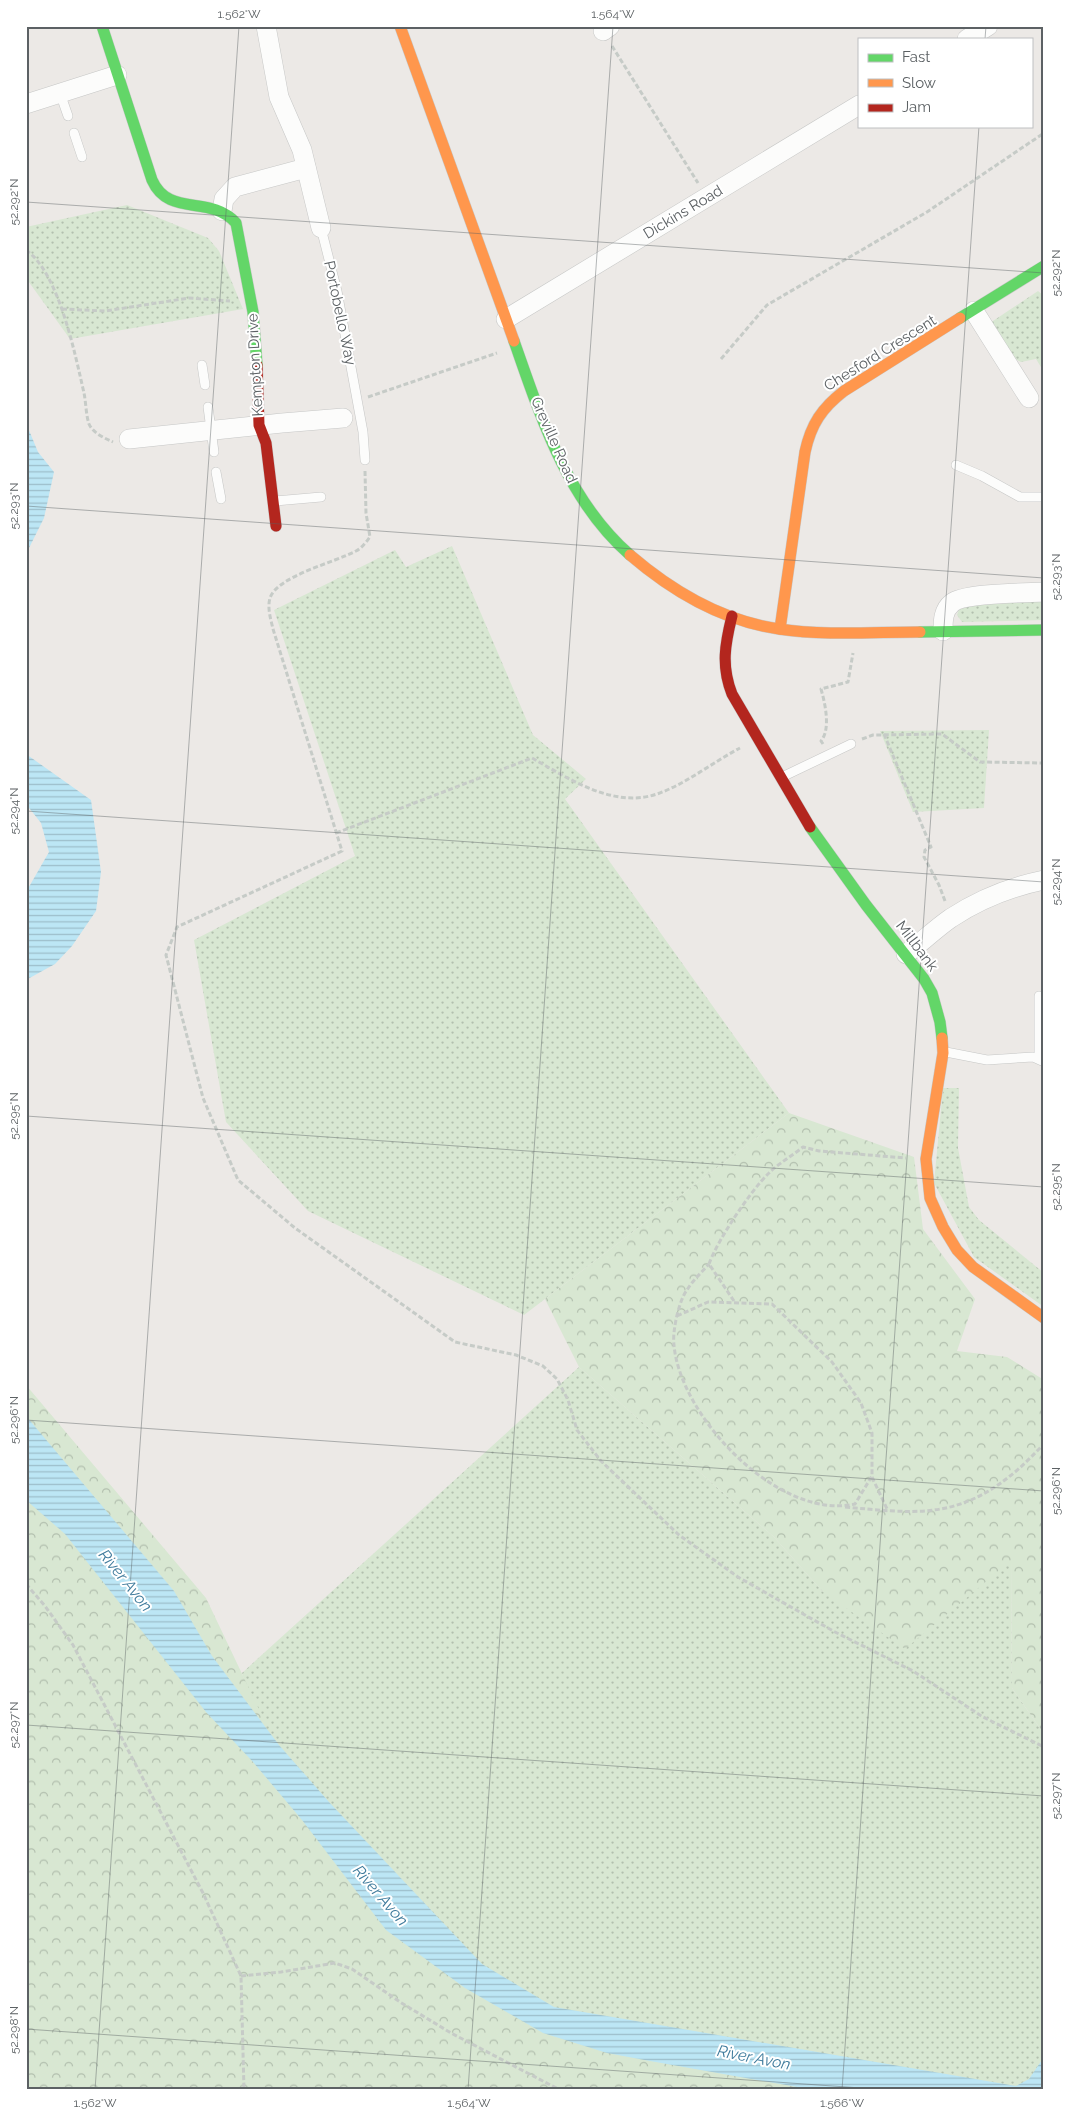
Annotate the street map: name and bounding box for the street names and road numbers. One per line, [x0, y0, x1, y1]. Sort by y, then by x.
street label: Dickins Road [640, 181, 726, 243]
street label: Portobello Way [320, 259, 360, 367]
street label: Chesford Crescent [821, 311, 939, 395]
street label: Kempton Drive [243, 313, 267, 417]
street label: Greville Road [527, 394, 581, 486]
street label: Millbank [892, 917, 942, 975]

